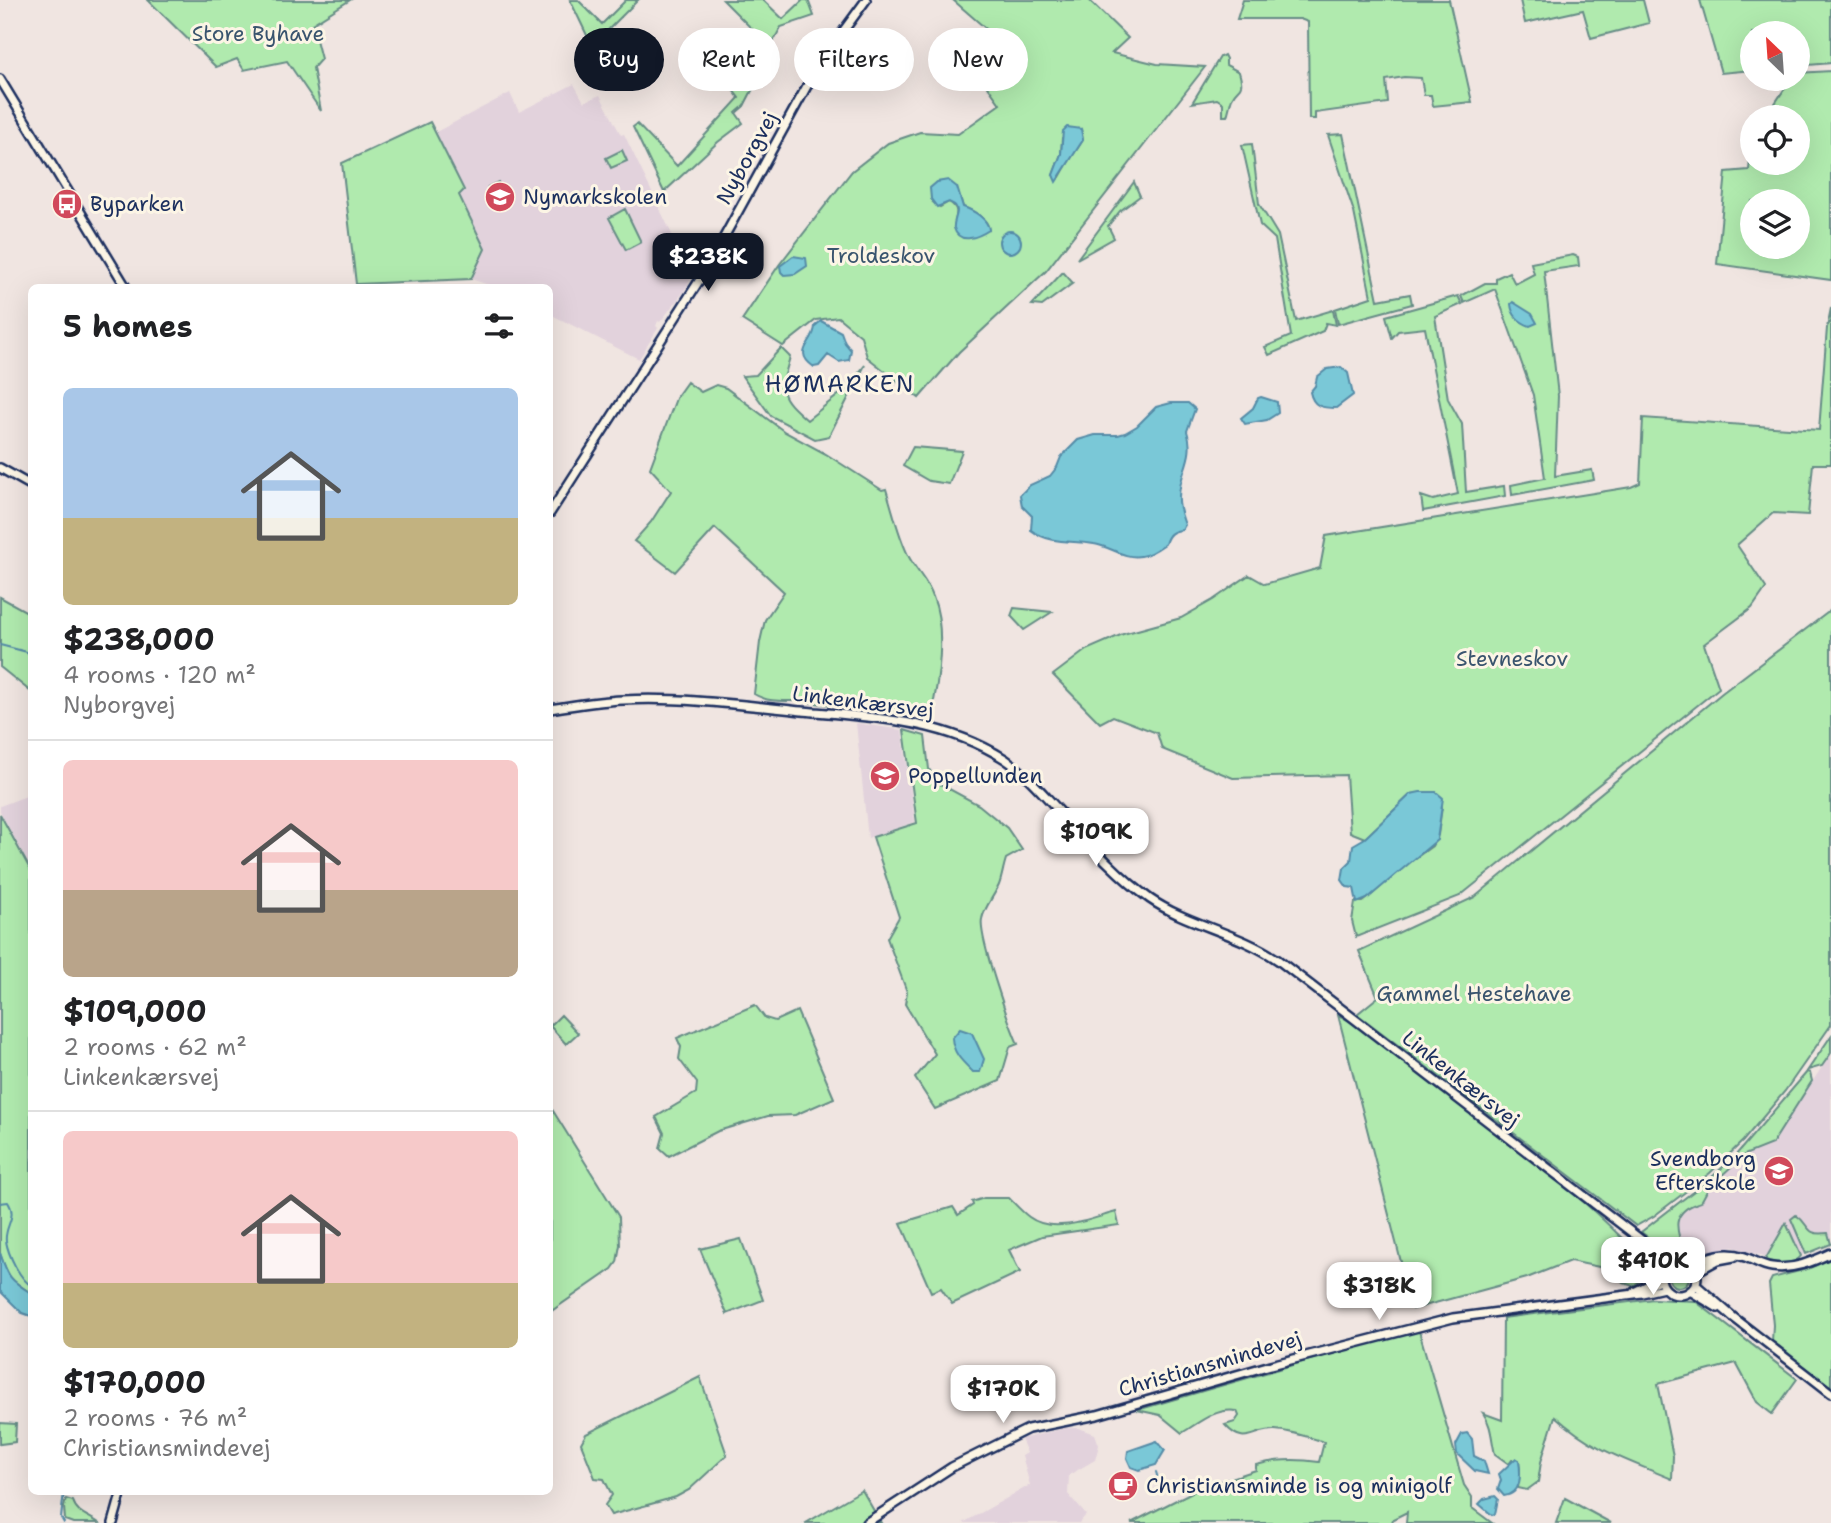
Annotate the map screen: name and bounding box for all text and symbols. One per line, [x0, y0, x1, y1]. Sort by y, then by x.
park label: Store Byhave [192, 20, 324, 48]
north arrow [1740, 21, 1810, 91]
map controls [1740, 21, 1810, 259]
chip: Buy [574, 28, 664, 91]
chip: Rent [678, 28, 780, 91]
chip: Filters [794, 28, 914, 91]
chip: New [928, 28, 1028, 91]
button: locate [1740, 105, 1810, 175]
street label: Nyborgvej [710, 106, 784, 210]
school or university icon: Nymarkskolen [483, 180, 517, 214]
place label: Nymarkskolen [523, 183, 667, 211]
bus stop icon: Byparken [50, 187, 84, 221]
button: layers [1740, 189, 1810, 259]
place label: Byparken [90, 190, 184, 218]
pin: $238K [659, 233, 757, 293]
text: $238K [669, 241, 747, 271]
park label: Troldeskov [827, 242, 936, 270]
text: 5 homes [63, 306, 193, 347]
icon: filters [480, 307, 518, 345]
district label: HØMARKEN [765, 369, 915, 399]
icon: home [228, 433, 354, 559]
text: $238,000 [63, 619, 215, 660]
park label: Stevneskov [1456, 645, 1568, 673]
text: 4 rooms · 120 m² [63, 660, 256, 690]
street label: Linkenkærsvej [791, 679, 935, 725]
text: Nyborgvej [63, 690, 175, 720]
school or university icon: Poppellunden [868, 759, 902, 793]
place label: Poppellunden [908, 762, 1042, 790]
icon: home [228, 805, 354, 931]
pin: $109K [1047, 808, 1145, 868]
text: $109K [1060, 816, 1132, 846]
park label: Gammel Hestehave [1376, 980, 1572, 1008]
text: $109,000 [63, 991, 207, 1032]
street label: Linkenkærsvej [1396, 1024, 1526, 1134]
text: 2 rooms · 62 m² [63, 1032, 247, 1062]
text: Linkenkærsvej [63, 1062, 219, 1092]
place label: Svendborg Efterskole [1650, 1145, 1756, 1197]
school or university icon: Svendborg Efterskole [1762, 1154, 1796, 1188]
icon: home [228, 1176, 354, 1302]
pin: $410K [1604, 1238, 1702, 1297]
text: $410K [1617, 1245, 1689, 1275]
pin: $318K [1330, 1262, 1428, 1322]
text: $318K [1343, 1270, 1415, 1300]
street label: Christiansmindevej [1115, 1324, 1305, 1404]
text: $170,000 [63, 1362, 206, 1403]
pin: $170K [954, 1366, 1052, 1425]
text: $170K [967, 1373, 1039, 1403]
text: 2 rooms · 76 m² [63, 1403, 247, 1433]
text: Christiansmindevej [63, 1433, 270, 1463]
cafe icon: Christiansminde is og minigolf [1106, 1469, 1140, 1503]
place label: Christiansminde is og minigolf [1146, 1472, 1452, 1500]

